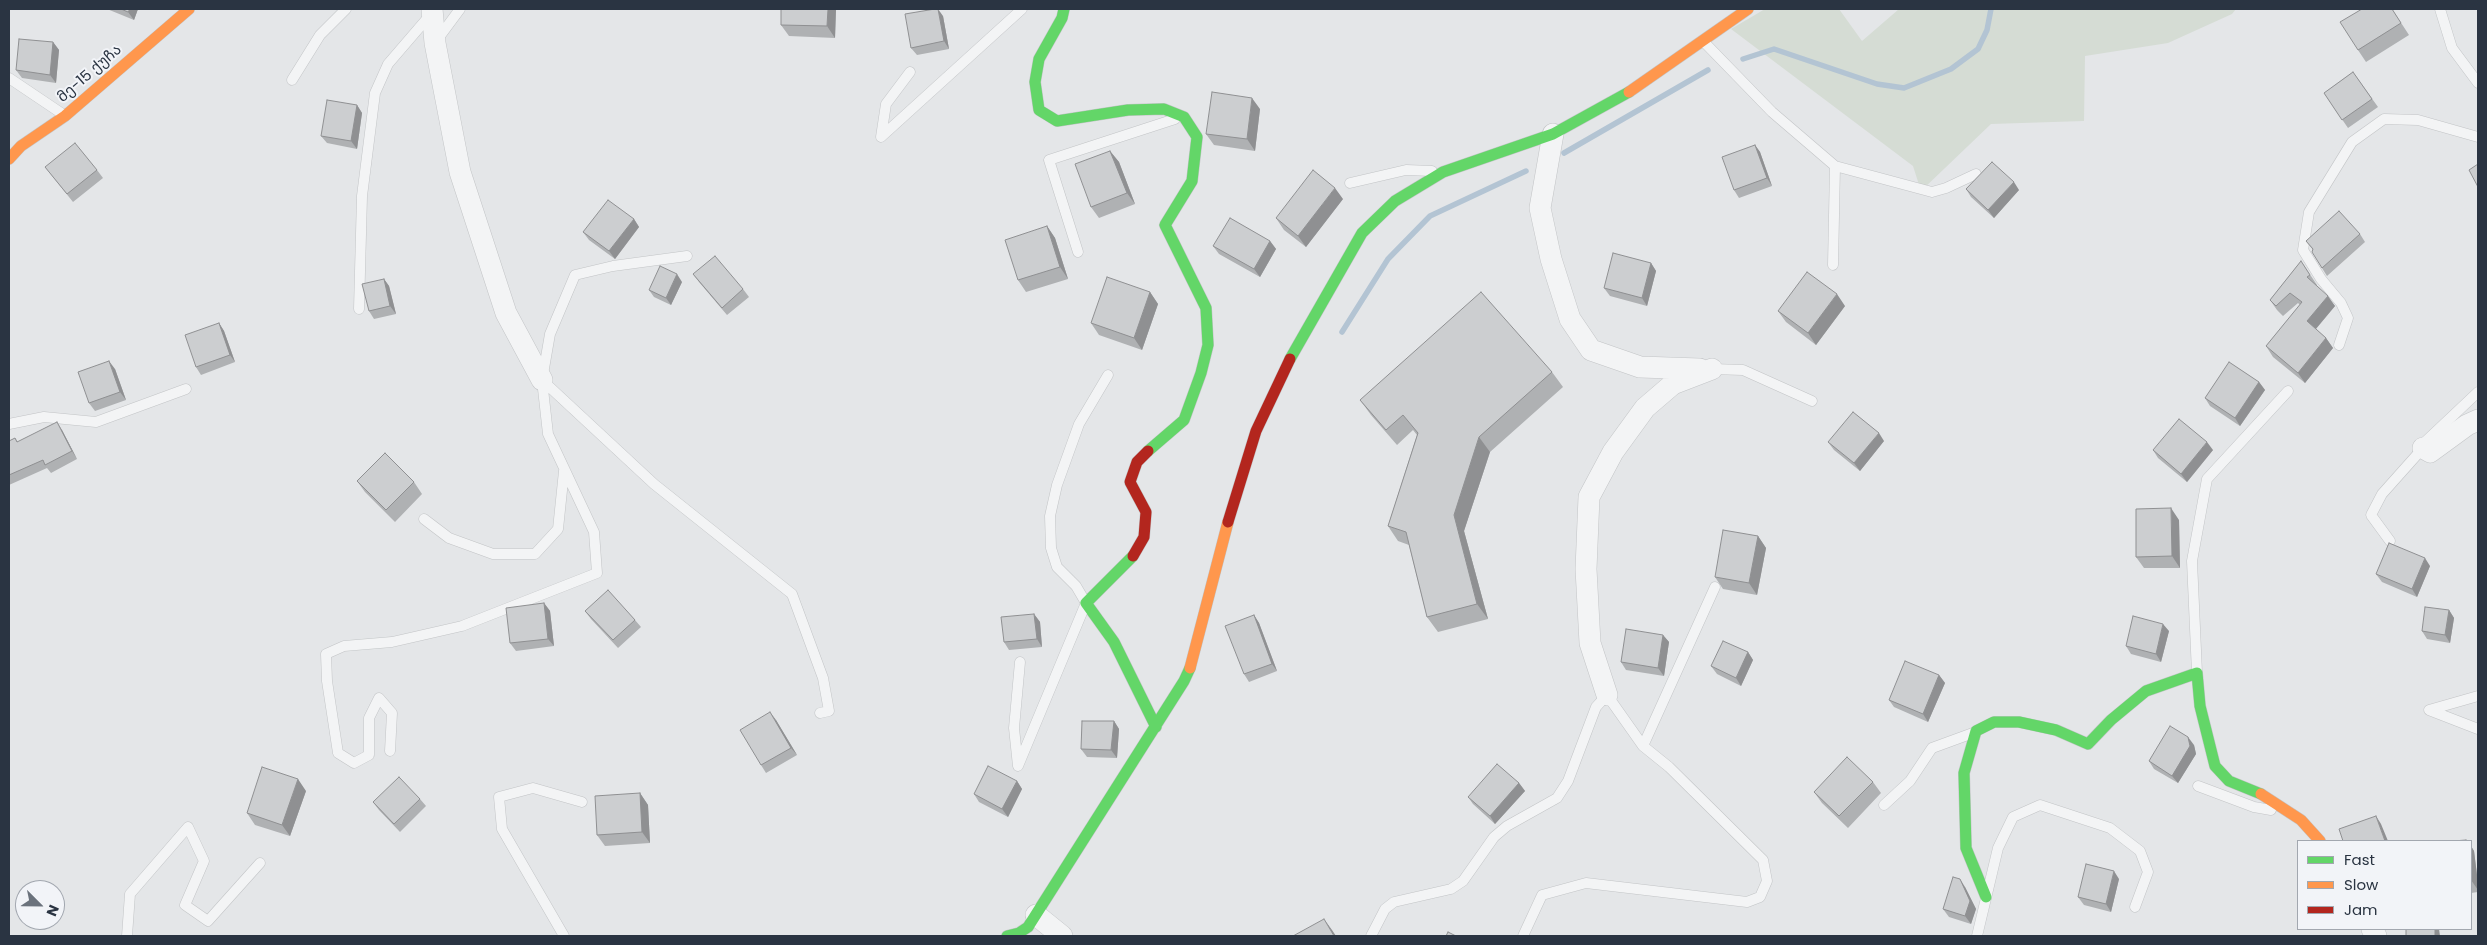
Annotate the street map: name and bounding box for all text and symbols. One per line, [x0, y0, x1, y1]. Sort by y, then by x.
street label: მე-15 ქუჩა [54, 41, 126, 107]
legend [2297, 840, 2472, 930]
text: Fast [2344, 849, 2375, 870]
text: Slow [2344, 874, 2378, 895]
north arrow [15, 880, 65, 930]
text: Jam [2344, 899, 2378, 920]
text: N [42, 902, 64, 919]

